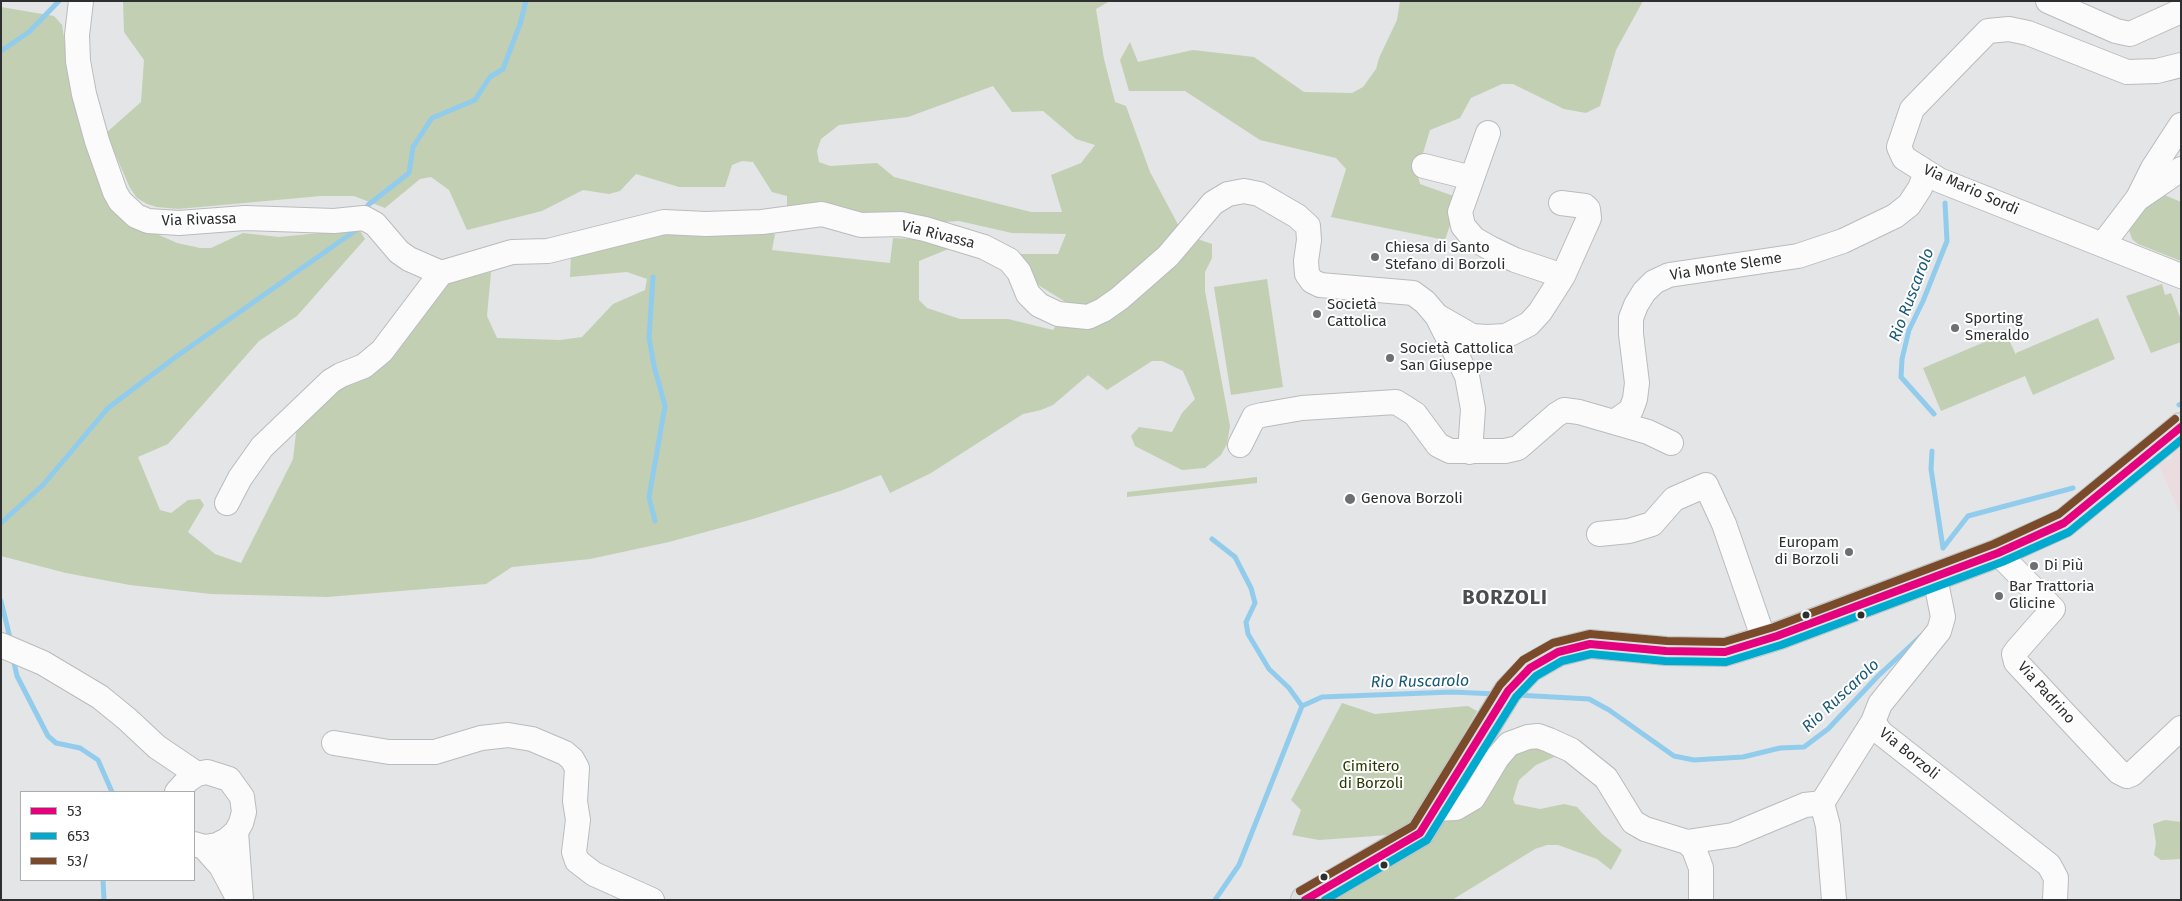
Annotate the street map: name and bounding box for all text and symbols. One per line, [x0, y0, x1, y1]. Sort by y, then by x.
street label: Via Mario Sordi [1920, 161, 2022, 219]
street label: Via Rivassa [161, 210, 237, 230]
street label: Via Rivassa [899, 217, 977, 253]
place label: Chiesa di Santo Stefano di Borzoli [1385, 239, 1505, 274]
water label: Rio Ruscarolo [1885, 246, 1939, 344]
street label: Via Monte Sleme [1669, 249, 1783, 285]
marker: Chiesa di Santo Stefano di Borzoli [1369, 251, 1381, 263]
place label: Società Cattolica [1327, 296, 1387, 331]
marker: Società Cattolica [1311, 308, 1323, 320]
place label: Sporting Smeraldo [1965, 310, 2030, 345]
marker: Sporting Smeraldo [1949, 322, 1961, 334]
place label: Società Cattolica San Giuseppe [1400, 340, 1514, 375]
marker: Società Cattolica San Giuseppe [1384, 352, 1396, 364]
place label: Genova Borzoli [1361, 490, 1463, 508]
marker: Genova Borzoli [1343, 492, 1357, 506]
place label: Europam di Borzoli [1774, 534, 1839, 569]
marker: Europam di Borzoli [1843, 546, 1855, 558]
place label: Di Più [2044, 557, 2084, 575]
marker: Di Più [2028, 560, 2040, 572]
place label: Bar Trattoria Glicine [2009, 578, 2094, 613]
district label: BORZOLI [1461, 586, 1549, 610]
marker: Bar Trattoria Glicine [1993, 590, 2005, 602]
unlabelled marker [1801, 610, 1811, 620]
unlabelled marker [1856, 610, 1866, 620]
water label: Rio Ruscarolo [1798, 655, 1884, 737]
street label: Via Padrino [2013, 658, 2079, 728]
water label: Rio Ruscarolo [1371, 672, 1469, 692]
street label: Via Borzoli [1875, 724, 1943, 784]
park label: Cimitero di Borzoli [1339, 758, 1403, 793]
legend [20, 791, 195, 881]
text: 53 [67, 802, 82, 820]
text: 653 [67, 827, 90, 845]
text: 53/ [67, 852, 89, 870]
unlabelled marker [1379, 860, 1389, 870]
unlabelled marker [1319, 872, 1329, 882]

